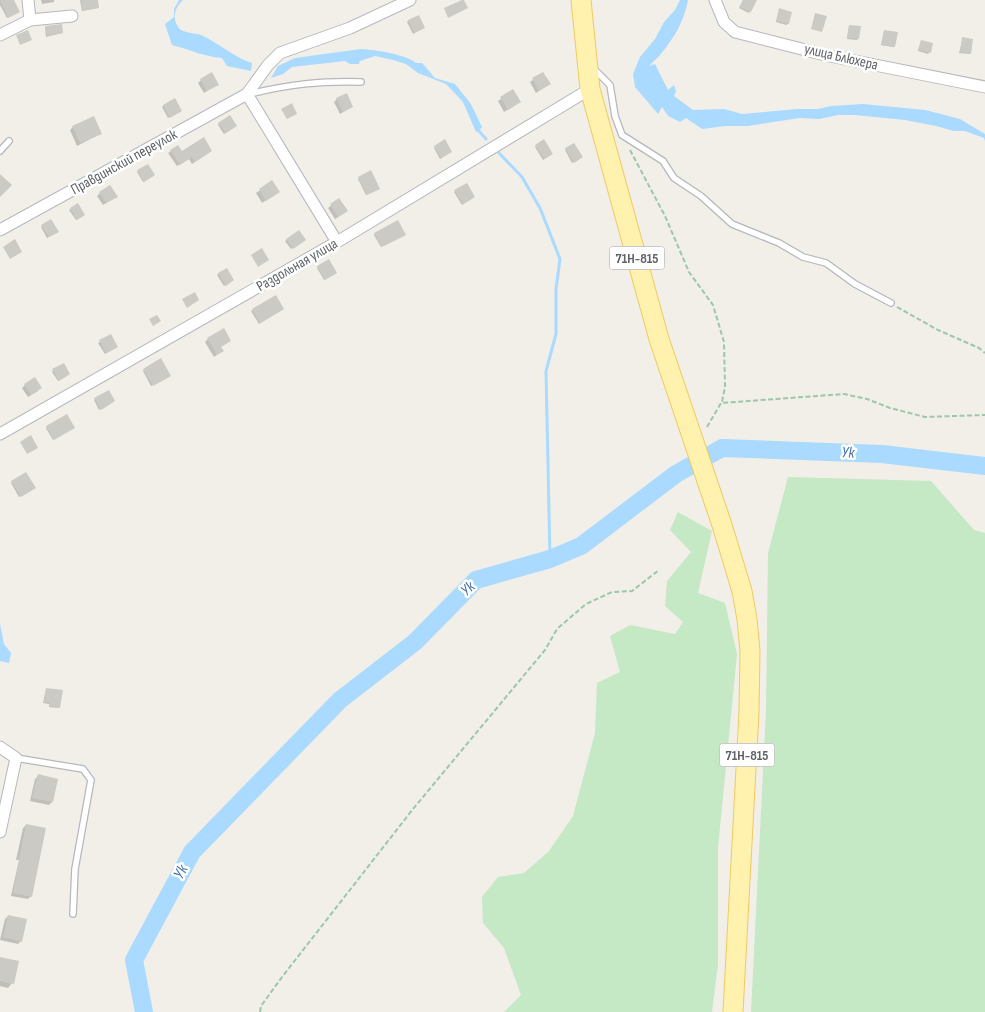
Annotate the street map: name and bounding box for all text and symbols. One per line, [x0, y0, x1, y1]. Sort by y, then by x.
street label: улица Блюхера [802, 39, 880, 75]
street label: Правдинский переулок [67, 125, 181, 199]
street label: Раздольная улица [253, 234, 341, 296]
road number: 71Н-815 [610, 247, 664, 270]
water label: Ук [841, 443, 856, 463]
water label: Ук [457, 577, 480, 600]
road number: 71Н-815 [720, 744, 774, 766]
water label: Ук [170, 861, 193, 882]

